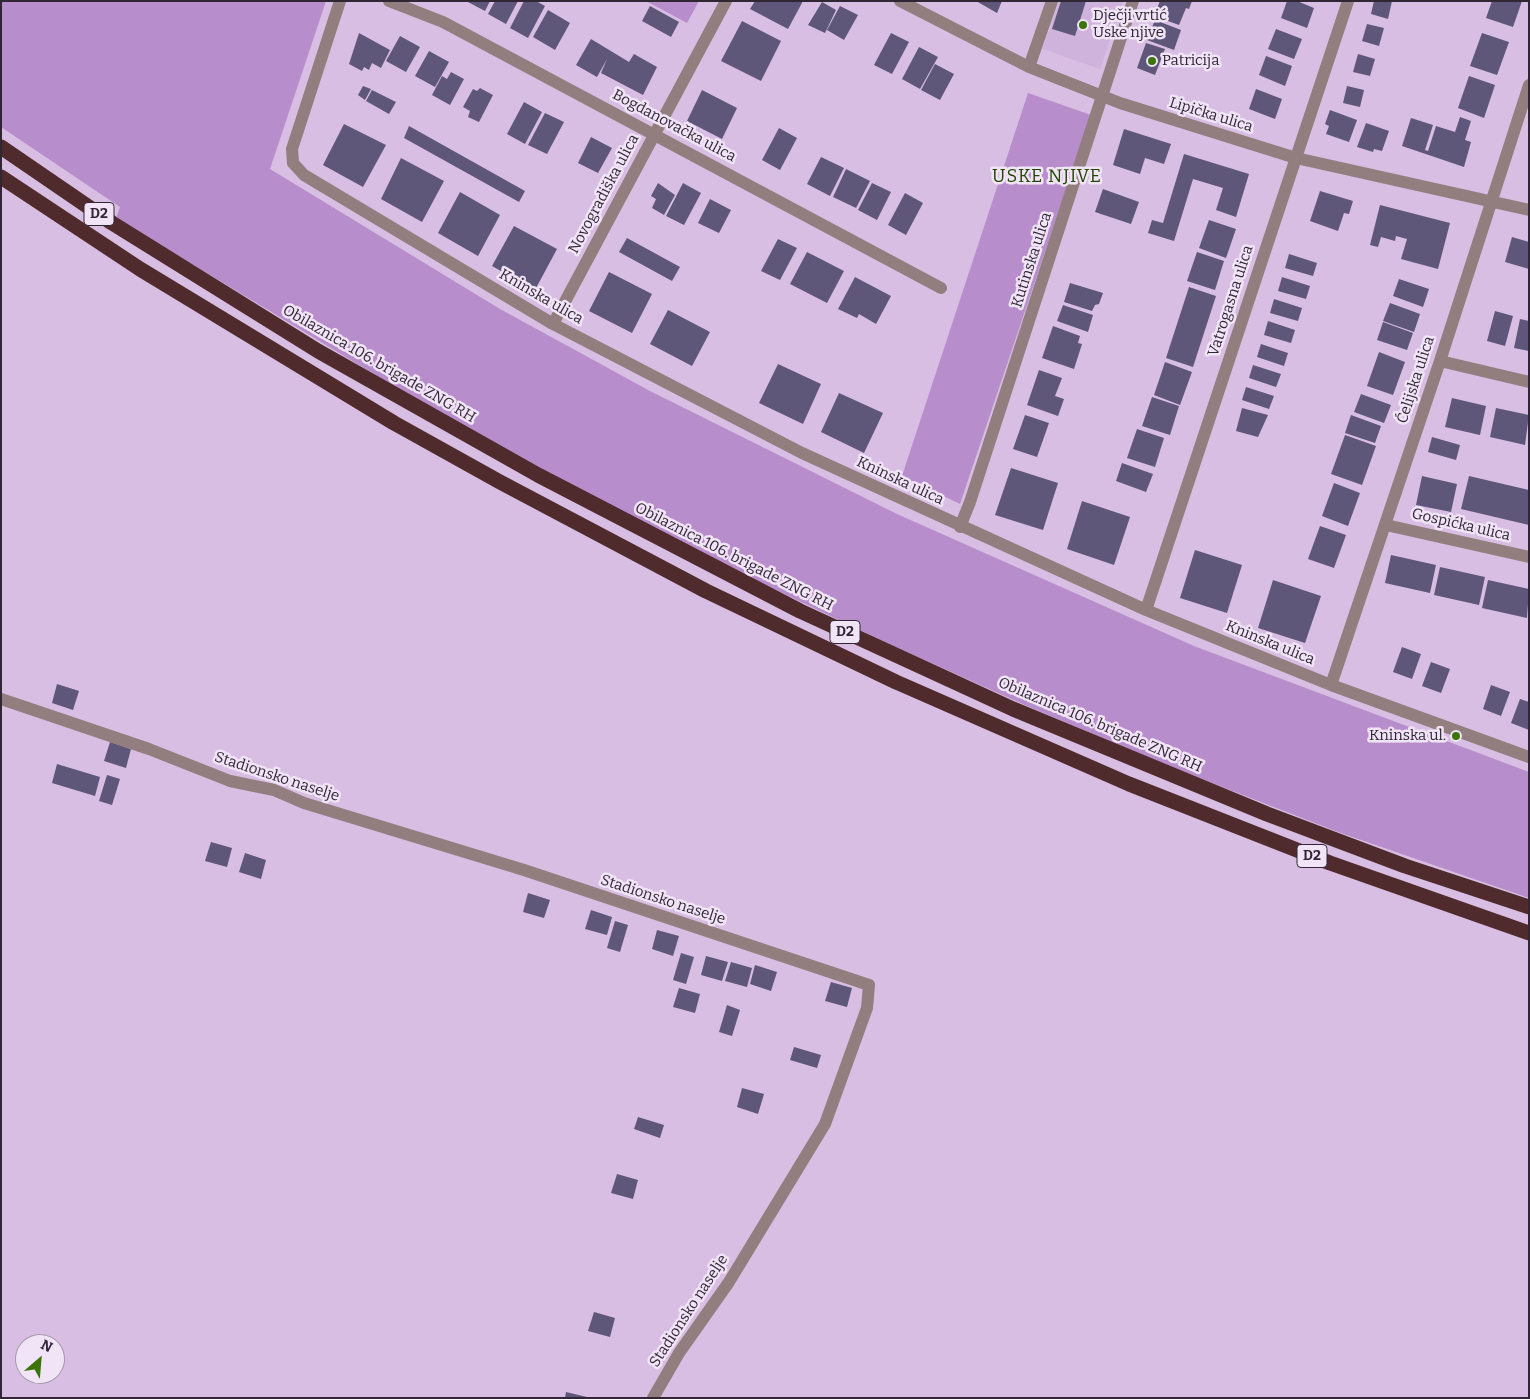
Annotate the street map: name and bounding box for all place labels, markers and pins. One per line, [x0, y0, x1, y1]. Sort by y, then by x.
place label: Dječji vrtić Uske njive [1093, 7, 1167, 42]
marker: Dječji vrtić Uske njive [1077, 19, 1089, 31]
place label: Patricija [1162, 52, 1219, 70]
marker: Patricija [1146, 55, 1158, 67]
place label: Kninska ul. [1369, 727, 1446, 745]
marker: Kninska ul. [1450, 730, 1462, 742]

